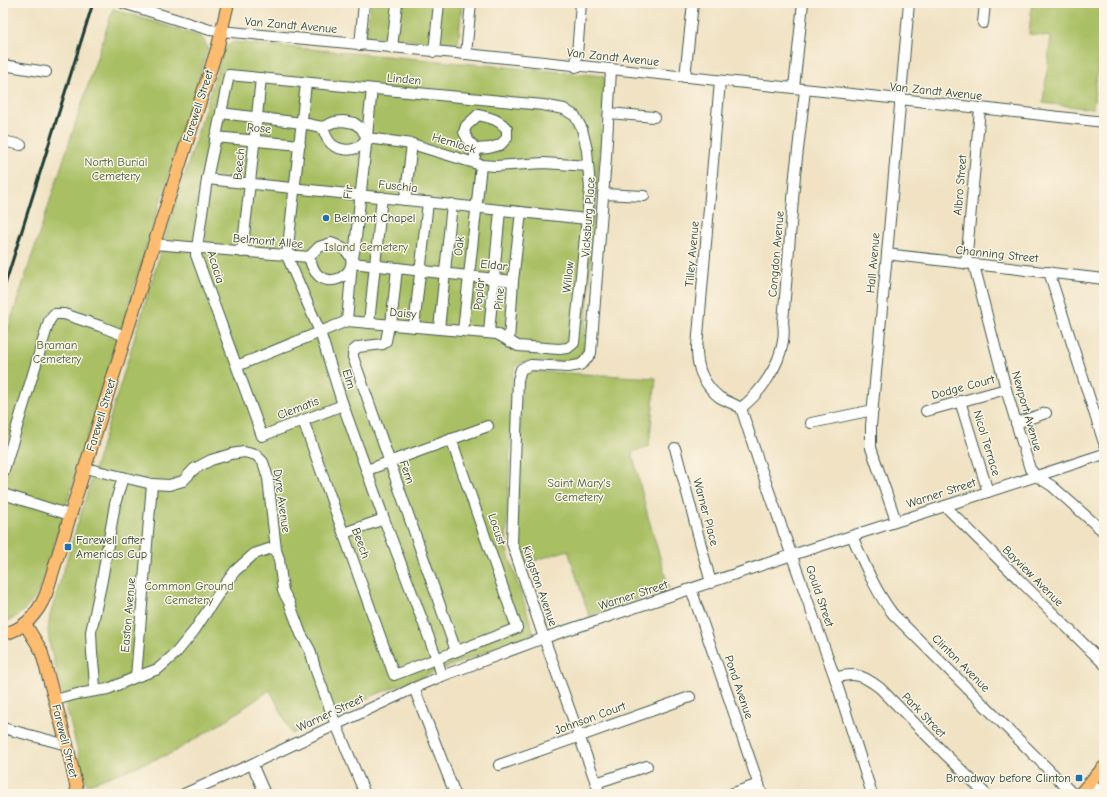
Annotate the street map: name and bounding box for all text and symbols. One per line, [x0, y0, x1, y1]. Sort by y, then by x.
street label: Van Zandt Avenue [244, 14, 338, 36]
street label: Van Zandt Avenue [566, 45, 660, 69]
street label: Farewell Street [180, 68, 216, 144]
street label: Linden [386, 71, 422, 87]
street label: Van Zandt Avenue [889, 79, 983, 103]
street label: Rose [246, 120, 272, 136]
street label: Hemlock [430, 130, 478, 156]
street label: Beech [230, 148, 248, 180]
street label: Albro Street [950, 153, 970, 216]
park label: North Burial Cemetery [85, 155, 147, 183]
street label: Vicksburg Place [578, 176, 598, 258]
street label: Fuschia [378, 177, 418, 195]
street label: Fir [340, 184, 356, 200]
street label: Congdon Avenue [765, 210, 787, 298]
place label: Belmont Chapel [334, 211, 415, 225]
marker: Belmont Chapel [321, 213, 331, 223]
street label: Tilley Avenue [682, 220, 702, 288]
street label: Belmont Allee [232, 231, 304, 251]
street label: Hall Avenue [863, 232, 883, 294]
street label: Oak [451, 235, 467, 257]
park label: Island Cemetery [324, 240, 409, 254]
street label: Channing Street [955, 243, 1040, 265]
street label: Acacia [204, 249, 228, 285]
street label: Eldar [480, 257, 508, 273]
street label: Willow [559, 260, 577, 294]
street label: Poplar [471, 277, 487, 311]
street label: Pine [491, 287, 507, 311]
street label: Daisy [389, 305, 418, 321]
park label: Braman Cemetery [33, 338, 82, 366]
street label: Elm [339, 367, 359, 391]
street label: Newport Avenue [1009, 369, 1045, 453]
street label: Dodge Court [930, 372, 997, 402]
street label: Farewell Street [83, 376, 119, 453]
street label: Clematis [275, 394, 321, 422]
street label: Nicol Terrace [970, 408, 1004, 478]
street label: Fern [397, 459, 417, 485]
street label: Dyre Avenue [271, 468, 293, 534]
street label: Warner Street [905, 475, 978, 511]
park label: Saint Mary's Cemetery [547, 476, 611, 504]
street label: Warner Place [690, 477, 722, 547]
street label: Locust [485, 511, 509, 547]
street label: Beech [349, 526, 373, 560]
place label: Farewell after Americas Cup [76, 533, 147, 561]
marker: Farewell after Americas Cup [63, 542, 73, 552]
street label: Bayview Avenue [1000, 543, 1066, 609]
street label: Kingston Avenue [520, 544, 560, 628]
street label: Gould Street [803, 563, 837, 629]
street label: Easton Avenue [118, 577, 138, 653]
street label: Warner Street [597, 577, 670, 613]
park label: Common Ground Cemetery [144, 579, 234, 607]
street label: Clinton Avenue [929, 631, 993, 695]
street label: Pond Avenue [722, 653, 756, 721]
street label: Park Street [899, 690, 949, 741]
street label: Warner Street [294, 691, 366, 735]
street label: Johnson Court [552, 698, 628, 737]
street label: Farewell Street [49, 703, 81, 780]
place label: Broadway before Clinton [946, 771, 1071, 785]
marker: Broadway before Clinton [1074, 773, 1084, 783]

